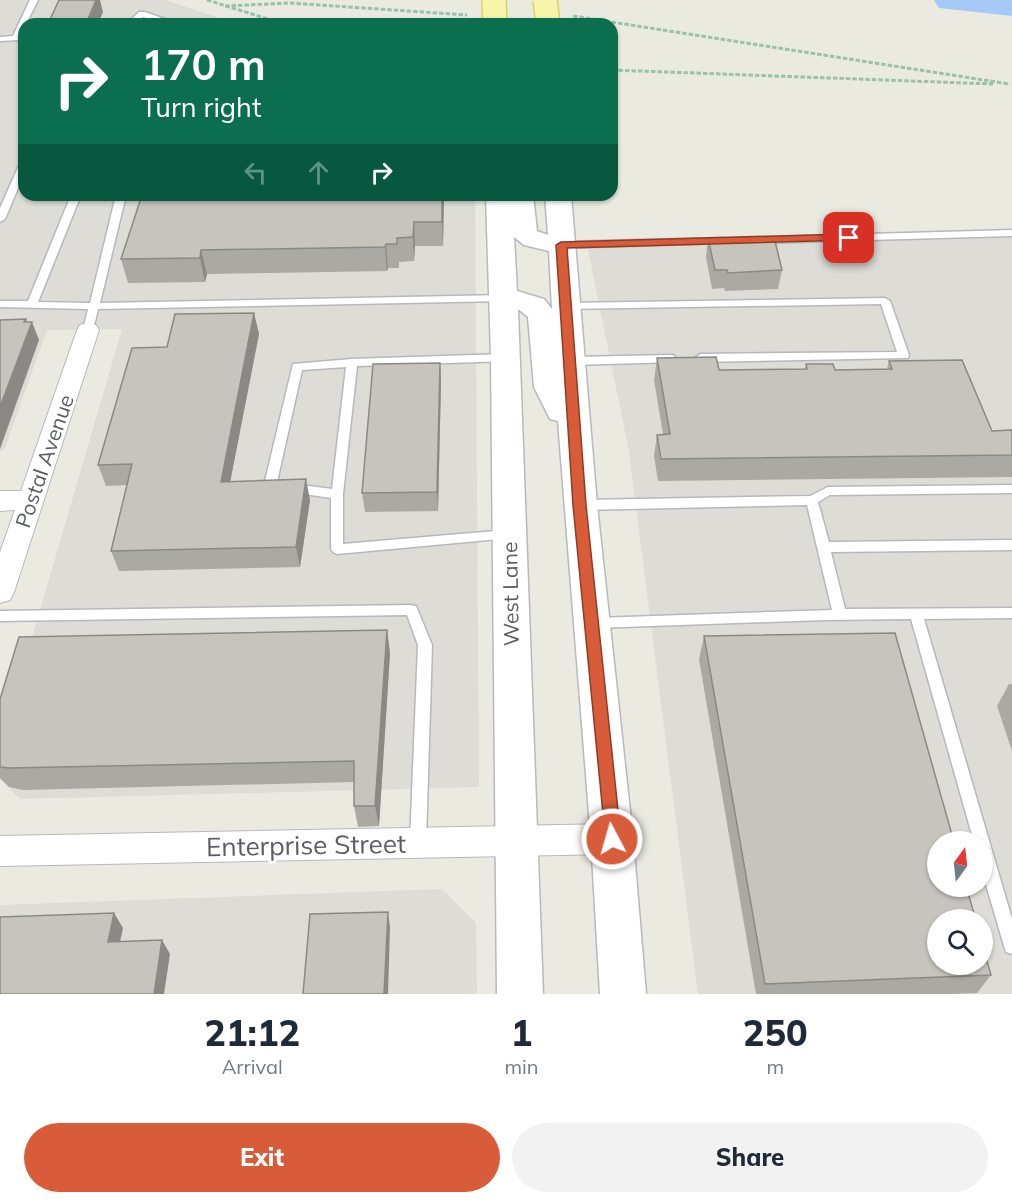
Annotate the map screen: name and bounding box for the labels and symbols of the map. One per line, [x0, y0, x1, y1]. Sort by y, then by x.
pin [823, 212, 874, 263]
street label: Postal Avenue [9, 391, 79, 531]
street label: West Lane [496, 542, 524, 646]
position arrow [580, 807, 644, 871]
street label: Enterprise Street [206, 827, 406, 863]
north arrow [927, 831, 993, 897]

